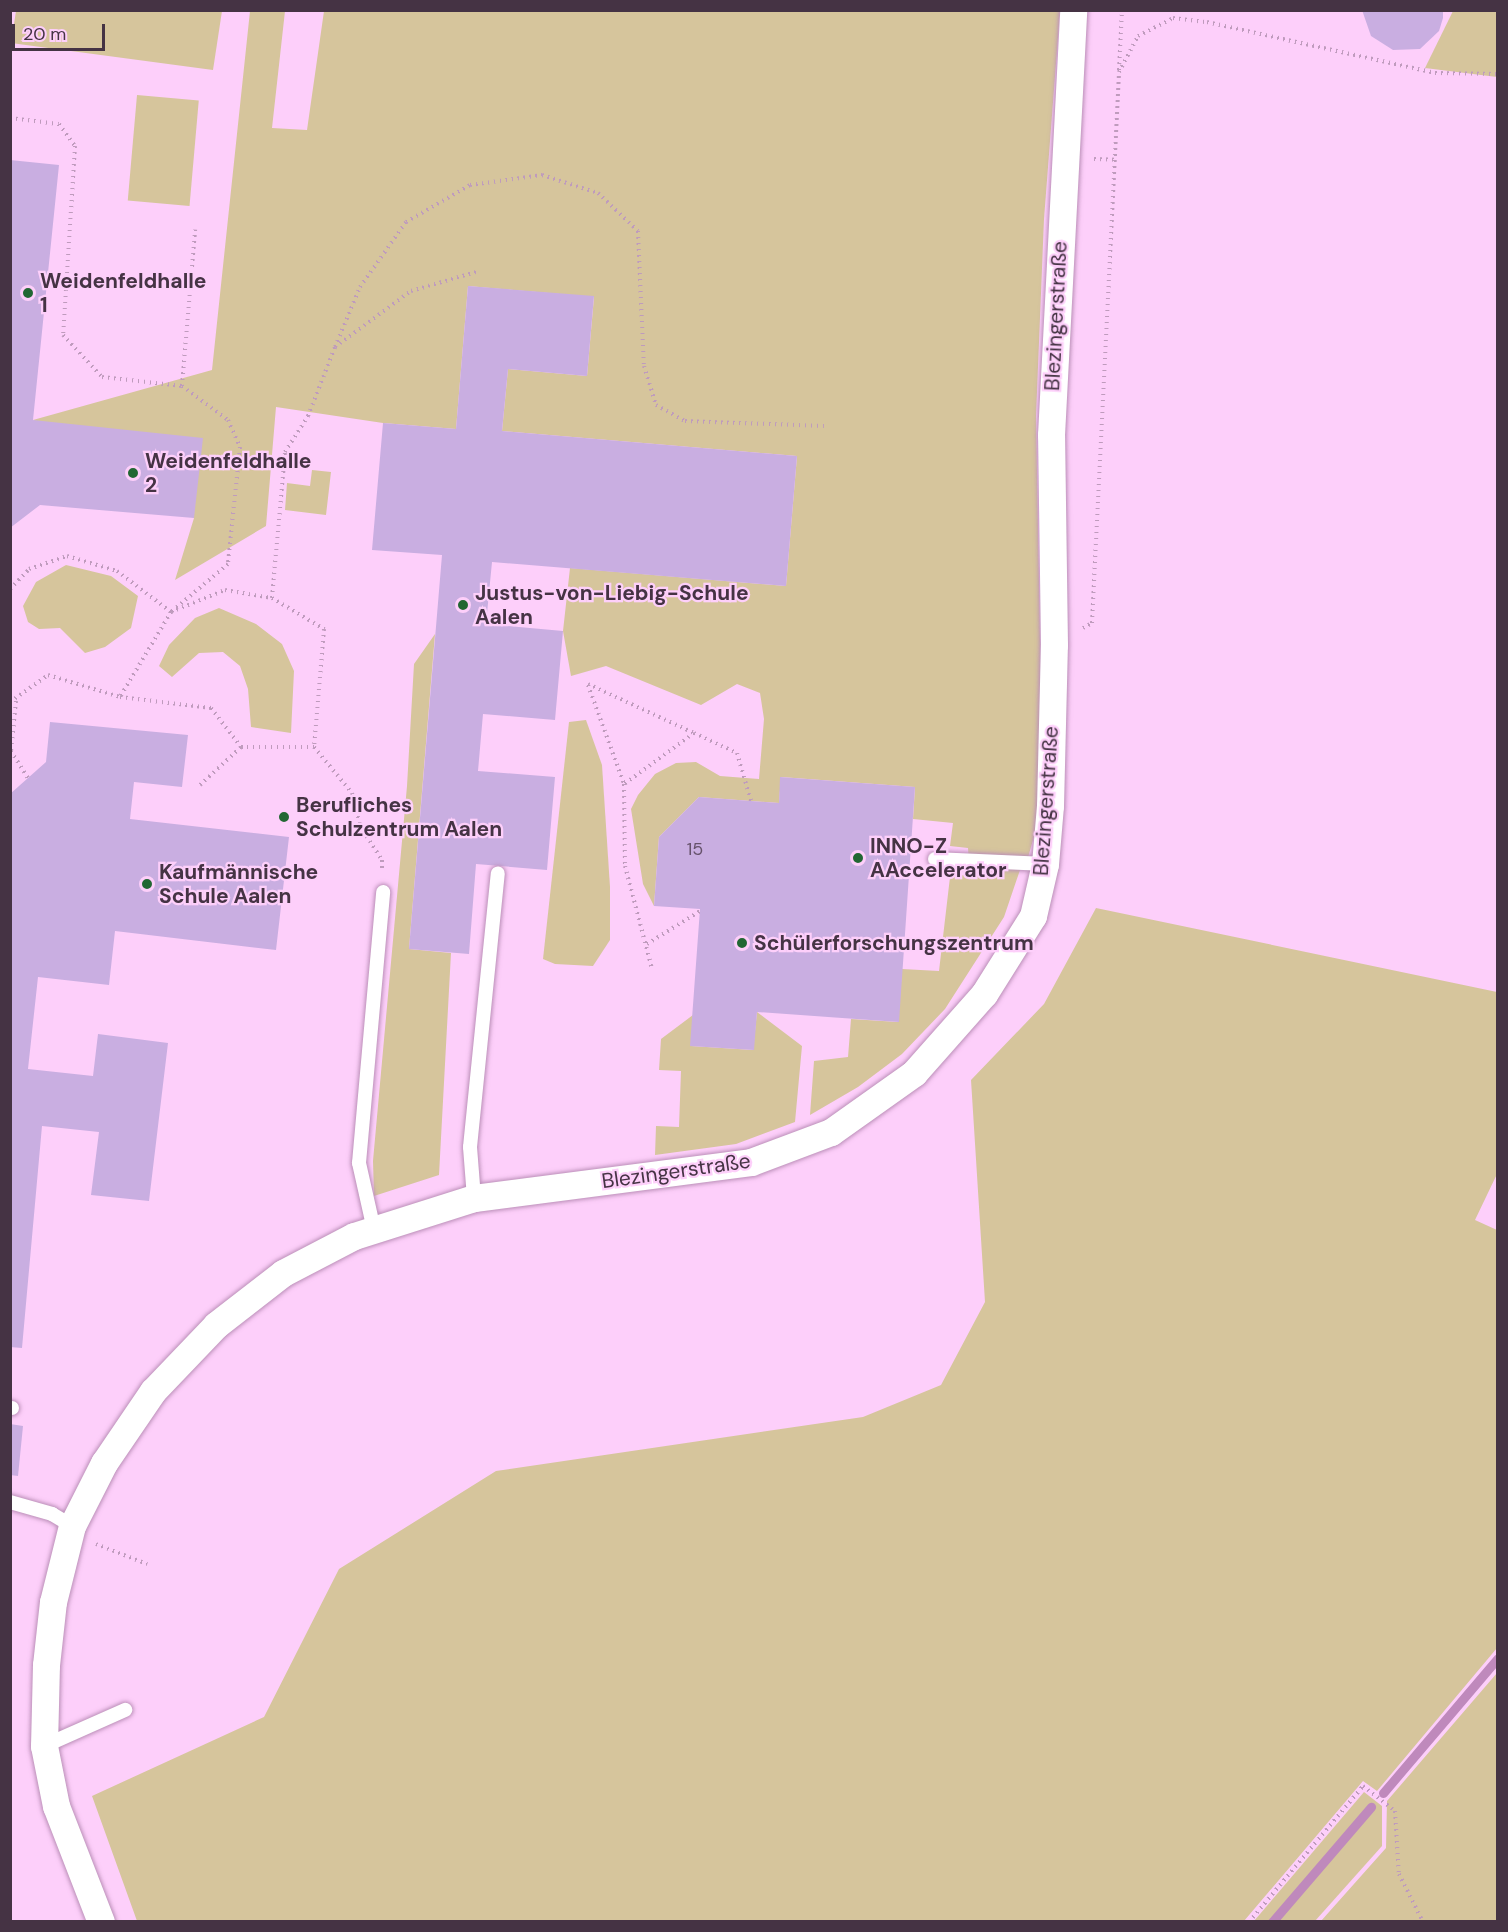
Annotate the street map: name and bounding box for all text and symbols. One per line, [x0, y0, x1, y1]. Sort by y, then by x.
scale bar [15, 12, 108, 50]
text: 20 m [23, 22, 66, 46]
street label: Blezingerstraße [1039, 240, 1073, 392]
place label: Weidenfeldhalle 1 [40, 268, 207, 318]
marker: Weidenfeldhalle 1 [21, 286, 35, 300]
place label: Weidenfeldhalle 2 [145, 448, 312, 498]
marker: Weidenfeldhalle 2 [126, 466, 140, 480]
place label: Justus-von-Liebig-Schule Aalen [475, 580, 749, 630]
marker: Justus-von-Liebig-Schule Aalen [456, 598, 470, 612]
street label: Blezingerstraße [1028, 725, 1064, 877]
place label: Berufliches Schulzentrum Aalen [296, 792, 502, 842]
marker: Berufliches Schulzentrum Aalen [277, 810, 291, 824]
place label: INNO-Z AAccelerator [870, 833, 1007, 883]
house number: 15 [687, 838, 703, 860]
marker: INNO-Z AAccelerator [851, 851, 865, 865]
place label: Kaufmännische Schule Aalen [159, 859, 318, 909]
marker: Kaufmännische Schule Aalen [140, 877, 154, 891]
place label: Schülerforschungszentrum [754, 930, 1034, 956]
marker: Schülerforschungszentrum [735, 936, 749, 950]
street label: Blezingerstraße [600, 1148, 752, 1194]

